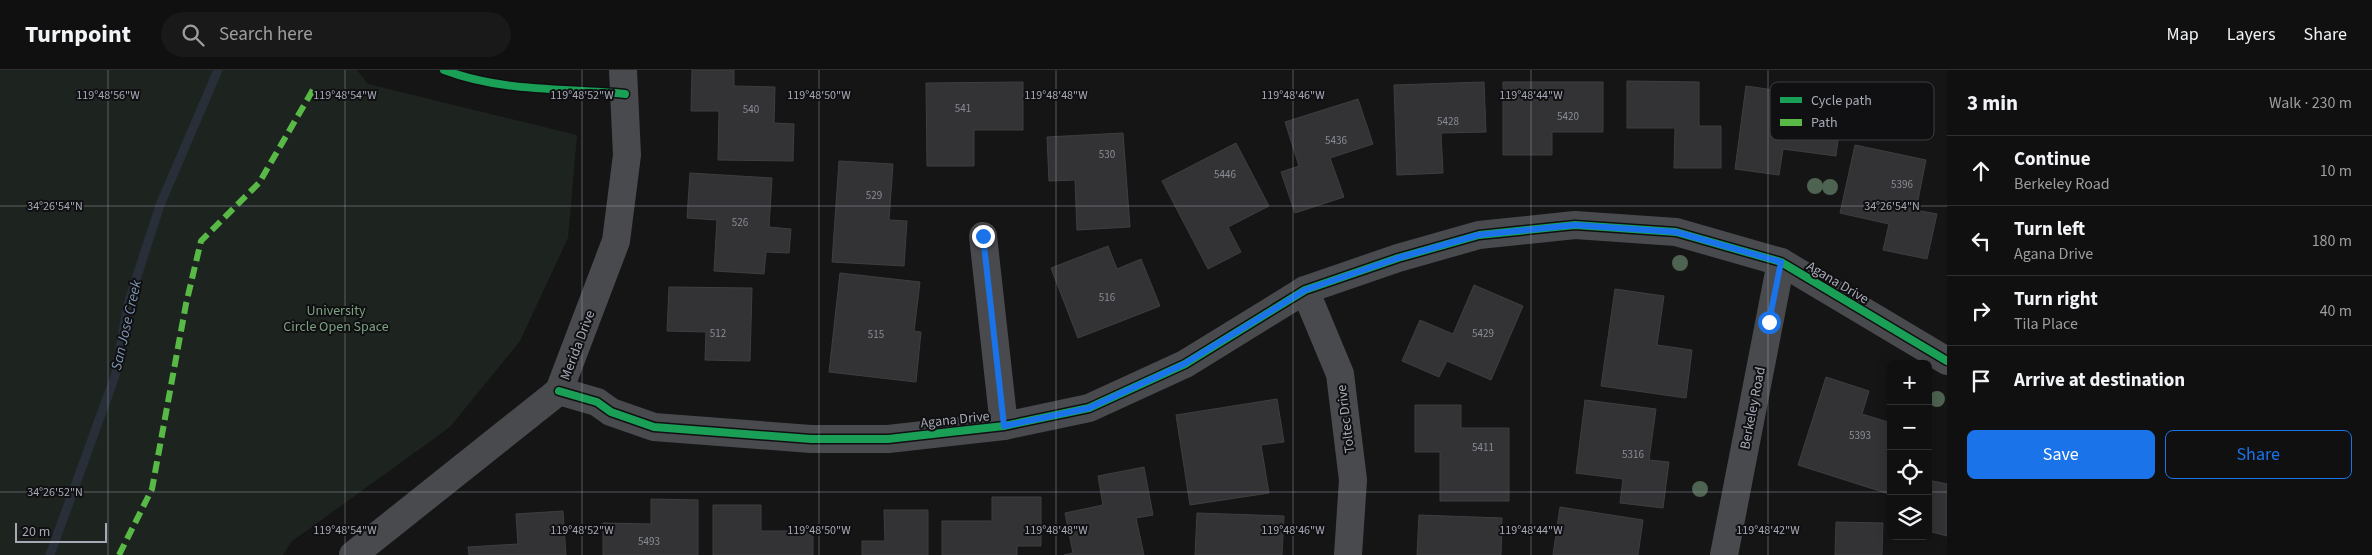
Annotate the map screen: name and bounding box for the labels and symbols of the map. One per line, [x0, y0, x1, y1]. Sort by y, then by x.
legend [1770, 82, 1934, 140]
text: 119°48'56"W [76, 87, 140, 104]
text: 119°48'54"W [313, 87, 377, 104]
text: 119°48'52"W [550, 87, 614, 104]
text: 119°48'50"W [787, 87, 851, 104]
text: 119°48'48"W [1024, 87, 1088, 104]
text: 119°48'46"W [1261, 87, 1325, 104]
text: 119°48'44"W [1499, 87, 1563, 104]
text: Cycle path [1811, 91, 1872, 111]
house number: 541 [955, 101, 971, 116]
house number: 540 [743, 102, 759, 117]
house number: 5420 [1557, 109, 1579, 124]
text: Path [1811, 113, 1838, 133]
house number: 5428 [1437, 114, 1459, 129]
house number: 5436 [1325, 133, 1347, 148]
house number: 530 [1099, 147, 1115, 162]
house number: 5446 [1214, 167, 1236, 182]
house number: 5396 [1891, 177, 1913, 192]
house number: 529 [866, 188, 882, 203]
text: 34°26'54"N [27, 198, 83, 215]
text: 34°26'54"N [1864, 198, 1920, 215]
house number: 526 [732, 215, 749, 230]
route end [972, 225, 995, 248]
street label: Agana Drive [1803, 256, 1872, 309]
water label: San Jose Creek [106, 277, 147, 372]
house number: 516 [1099, 290, 1116, 305]
park label: University Circle Open Space [283, 301, 389, 337]
street label: Merida Drive [555, 307, 600, 383]
route start [1758, 311, 1781, 334]
house number: 512 [710, 326, 726, 341]
house number: 5429 [1472, 326, 1494, 341]
house number: 515 [868, 327, 884, 342]
street label: Berkeley Road [1735, 365, 1771, 451]
street label: Toltec Drive [1332, 383, 1360, 454]
street label: Agana Drive [920, 406, 991, 434]
house number: 5393 [1849, 428, 1871, 443]
house number: 5411 [1472, 440, 1494, 455]
house number: 5316 [1622, 447, 1644, 462]
text: 34°26'52"N [27, 484, 83, 501]
scale bar [15, 520, 108, 543]
text: 119°48'54"W [313, 522, 377, 539]
text: 119°48'52"W [550, 522, 614, 539]
text: 119°48'50"W [787, 522, 851, 539]
text: 119°48'48"W [1024, 522, 1088, 539]
text: 119°48'46"W [1261, 522, 1325, 539]
text: 119°48'44"W [1499, 522, 1563, 539]
text: 119°48'42"W [1736, 522, 1800, 539]
house number: 5493 [638, 534, 660, 549]

